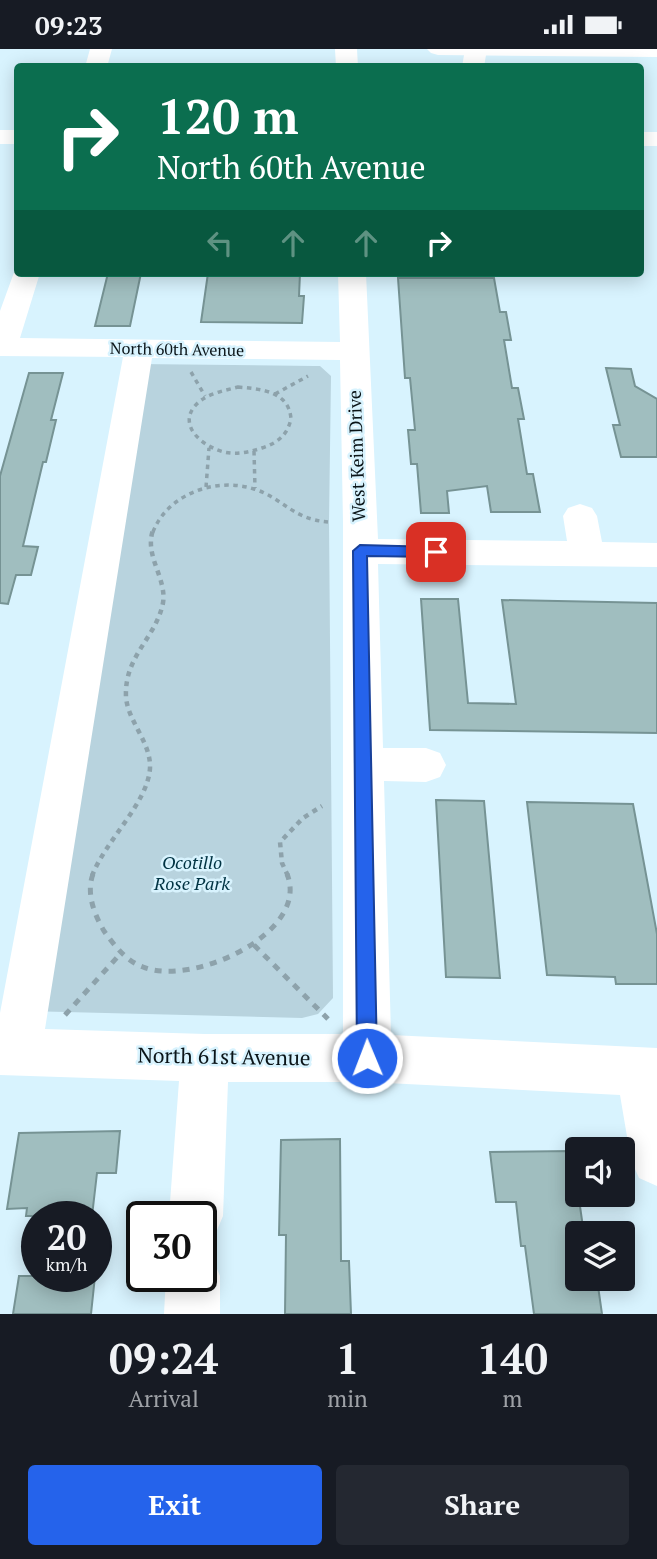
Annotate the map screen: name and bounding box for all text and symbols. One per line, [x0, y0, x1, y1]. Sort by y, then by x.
text: 09:23 [35, 8, 103, 42]
text: 120 m [157, 83, 299, 148]
icon: right [42, 91, 133, 182]
text: North 60th Avenue [157, 146, 426, 188]
icon: left [201, 224, 239, 262]
icon: ahead [274, 224, 312, 262]
icon: ahead [347, 224, 385, 262]
icon: right [420, 224, 458, 262]
street label: North 60th Avenue [110, 337, 244, 361]
street label: West Keim Drive [342, 390, 370, 522]
pin [406, 522, 466, 582]
icon: arrive [417, 533, 455, 571]
park label: Ocotillo Rose Park [153, 850, 230, 895]
position arrow [330, 1021, 404, 1095]
street label: North 61st Avenue [137, 1040, 311, 1072]
map controls [565, 1137, 635, 1291]
button: sound [565, 1137, 635, 1207]
speed limit sign: 30 [126, 1201, 217, 1292]
text: 20 [47, 1214, 86, 1260]
button: layers [565, 1221, 635, 1291]
text: km/h [46, 1252, 87, 1276]
text: 09:24 [109, 1330, 218, 1386]
text: 1 [336, 1330, 359, 1386]
text: 140 [477, 1330, 548, 1386]
text: Arrival [128, 1383, 199, 1414]
text: min [327, 1383, 368, 1414]
text: m [502, 1383, 522, 1414]
button: Exit [28, 1465, 322, 1545]
button: Share [336, 1465, 629, 1545]

